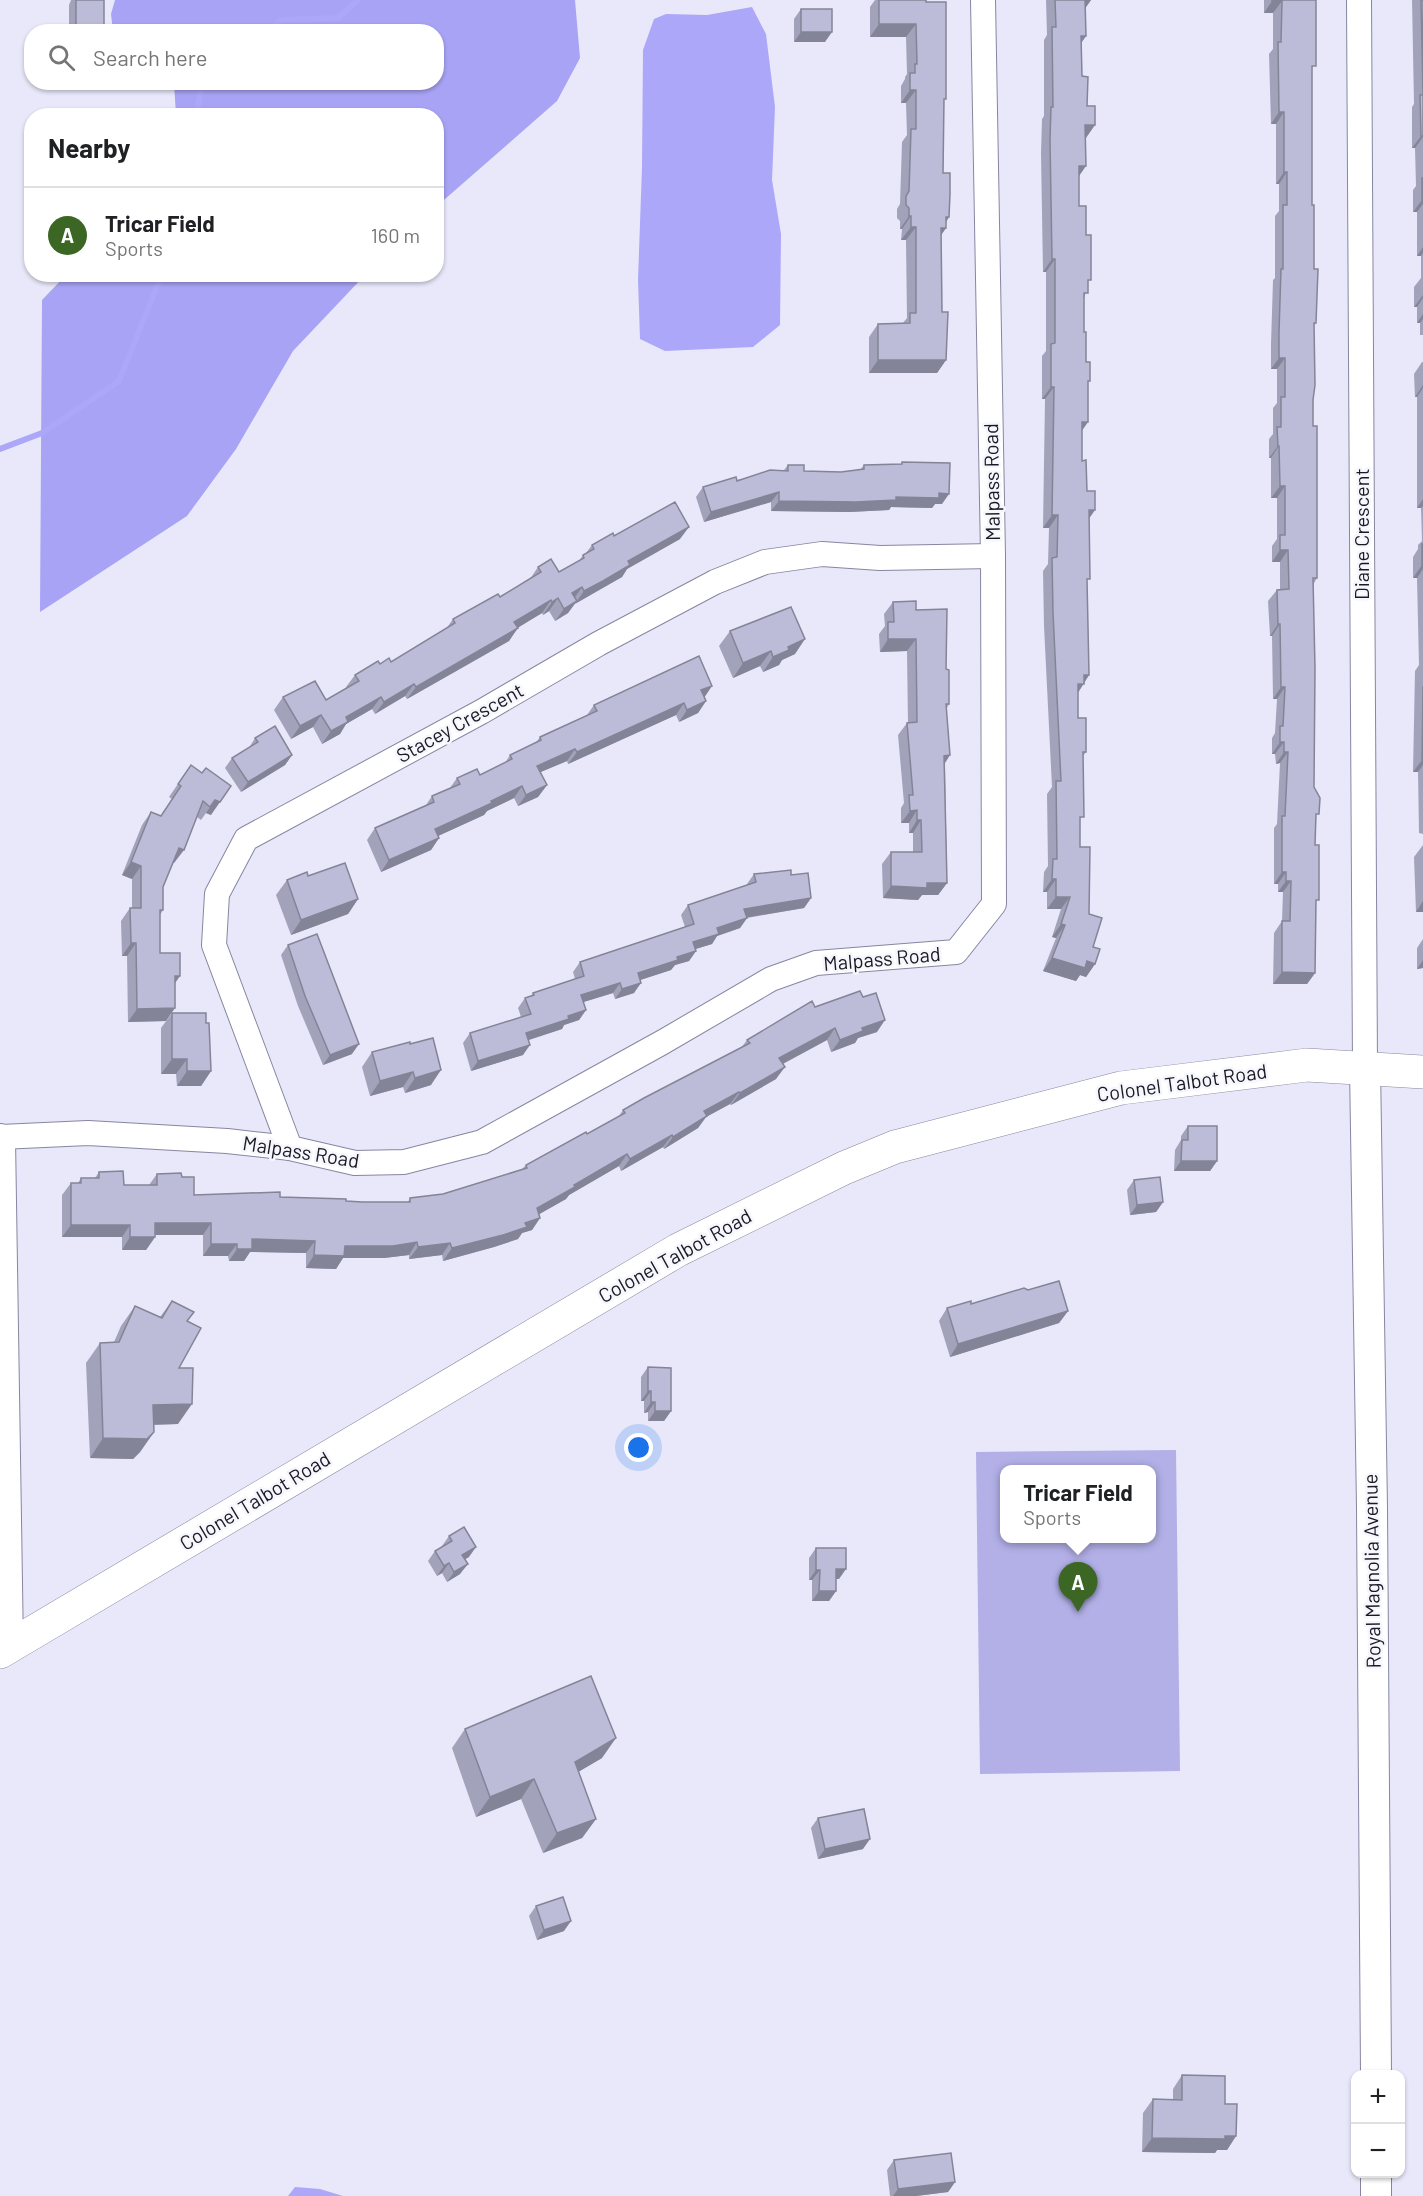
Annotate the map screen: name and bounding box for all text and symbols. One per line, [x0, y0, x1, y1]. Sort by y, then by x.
search box [24, 24, 444, 90]
icon: search [45, 41, 78, 74]
text: Search here [93, 44, 207, 70]
text: Nearby [48, 132, 130, 163]
text: Tricar Field [105, 210, 215, 236]
text: A [61, 223, 74, 247]
text: 160 m [371, 223, 420, 247]
text: Sports [105, 236, 163, 260]
street label: Malpass Road [978, 423, 1004, 541]
street label: Diane Crescent [1349, 468, 1373, 600]
street label: Stacey Crescent [392, 677, 527, 767]
street label: Malpass Road [822, 941, 942, 975]
street label: Colonel Talbot Road [1095, 1058, 1268, 1106]
street label: Malpass Road [241, 1130, 361, 1172]
street label: Colonel Talbot Road [594, 1203, 755, 1307]
your location [624, 1433, 653, 1462]
street label: Colonel Talbot Road [175, 1446, 334, 1555]
popup [1000, 1465, 1156, 1543]
street label: Royal Magnolia Avenue [1357, 1473, 1385, 1669]
text: Tricar Field [1023, 1479, 1133, 1505]
text: Sports [1023, 1505, 1081, 1529]
pin: A [1058, 1562, 1098, 1612]
map controls [1351, 2070, 1405, 2178]
button: + [1351, 2070, 1405, 2124]
button: − [1351, 2124, 1405, 2178]

